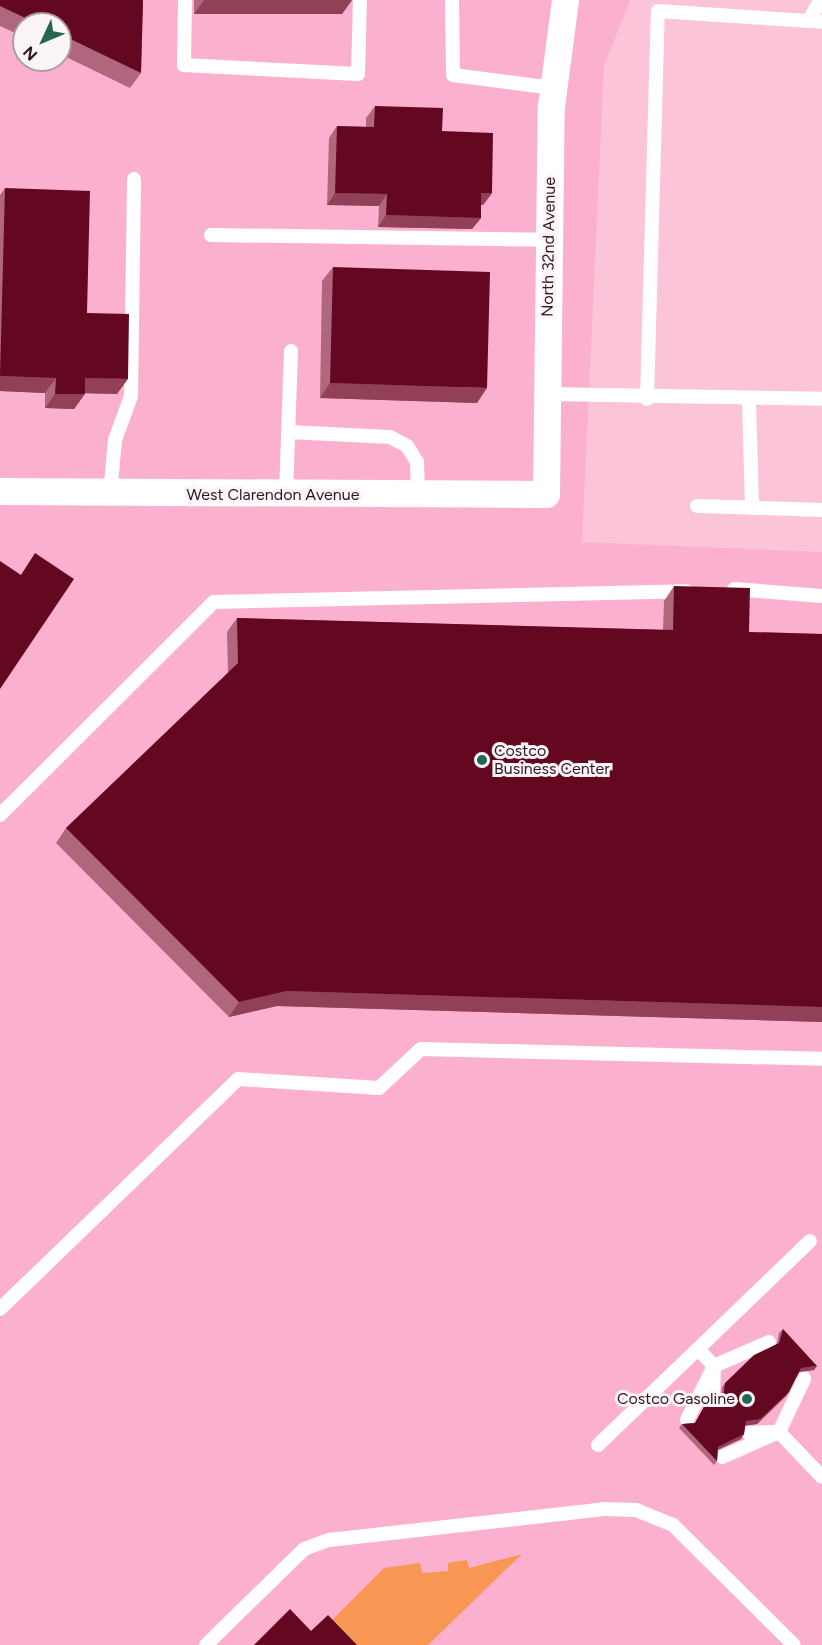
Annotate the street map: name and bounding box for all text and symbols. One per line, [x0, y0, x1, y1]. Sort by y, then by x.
north arrow [12, 12, 72, 72]
text: N [19, 42, 41, 65]
street label: North 32nd Avenue [538, 177, 560, 317]
street label: West Clarendon Avenue [187, 485, 359, 505]
place label: Costco Business Center [494, 741, 610, 779]
marker: Costco Business Center [475, 753, 489, 767]
place label: Costco Gasoline [617, 1389, 735, 1409]
marker: Costco Gasoline [740, 1392, 754, 1406]

